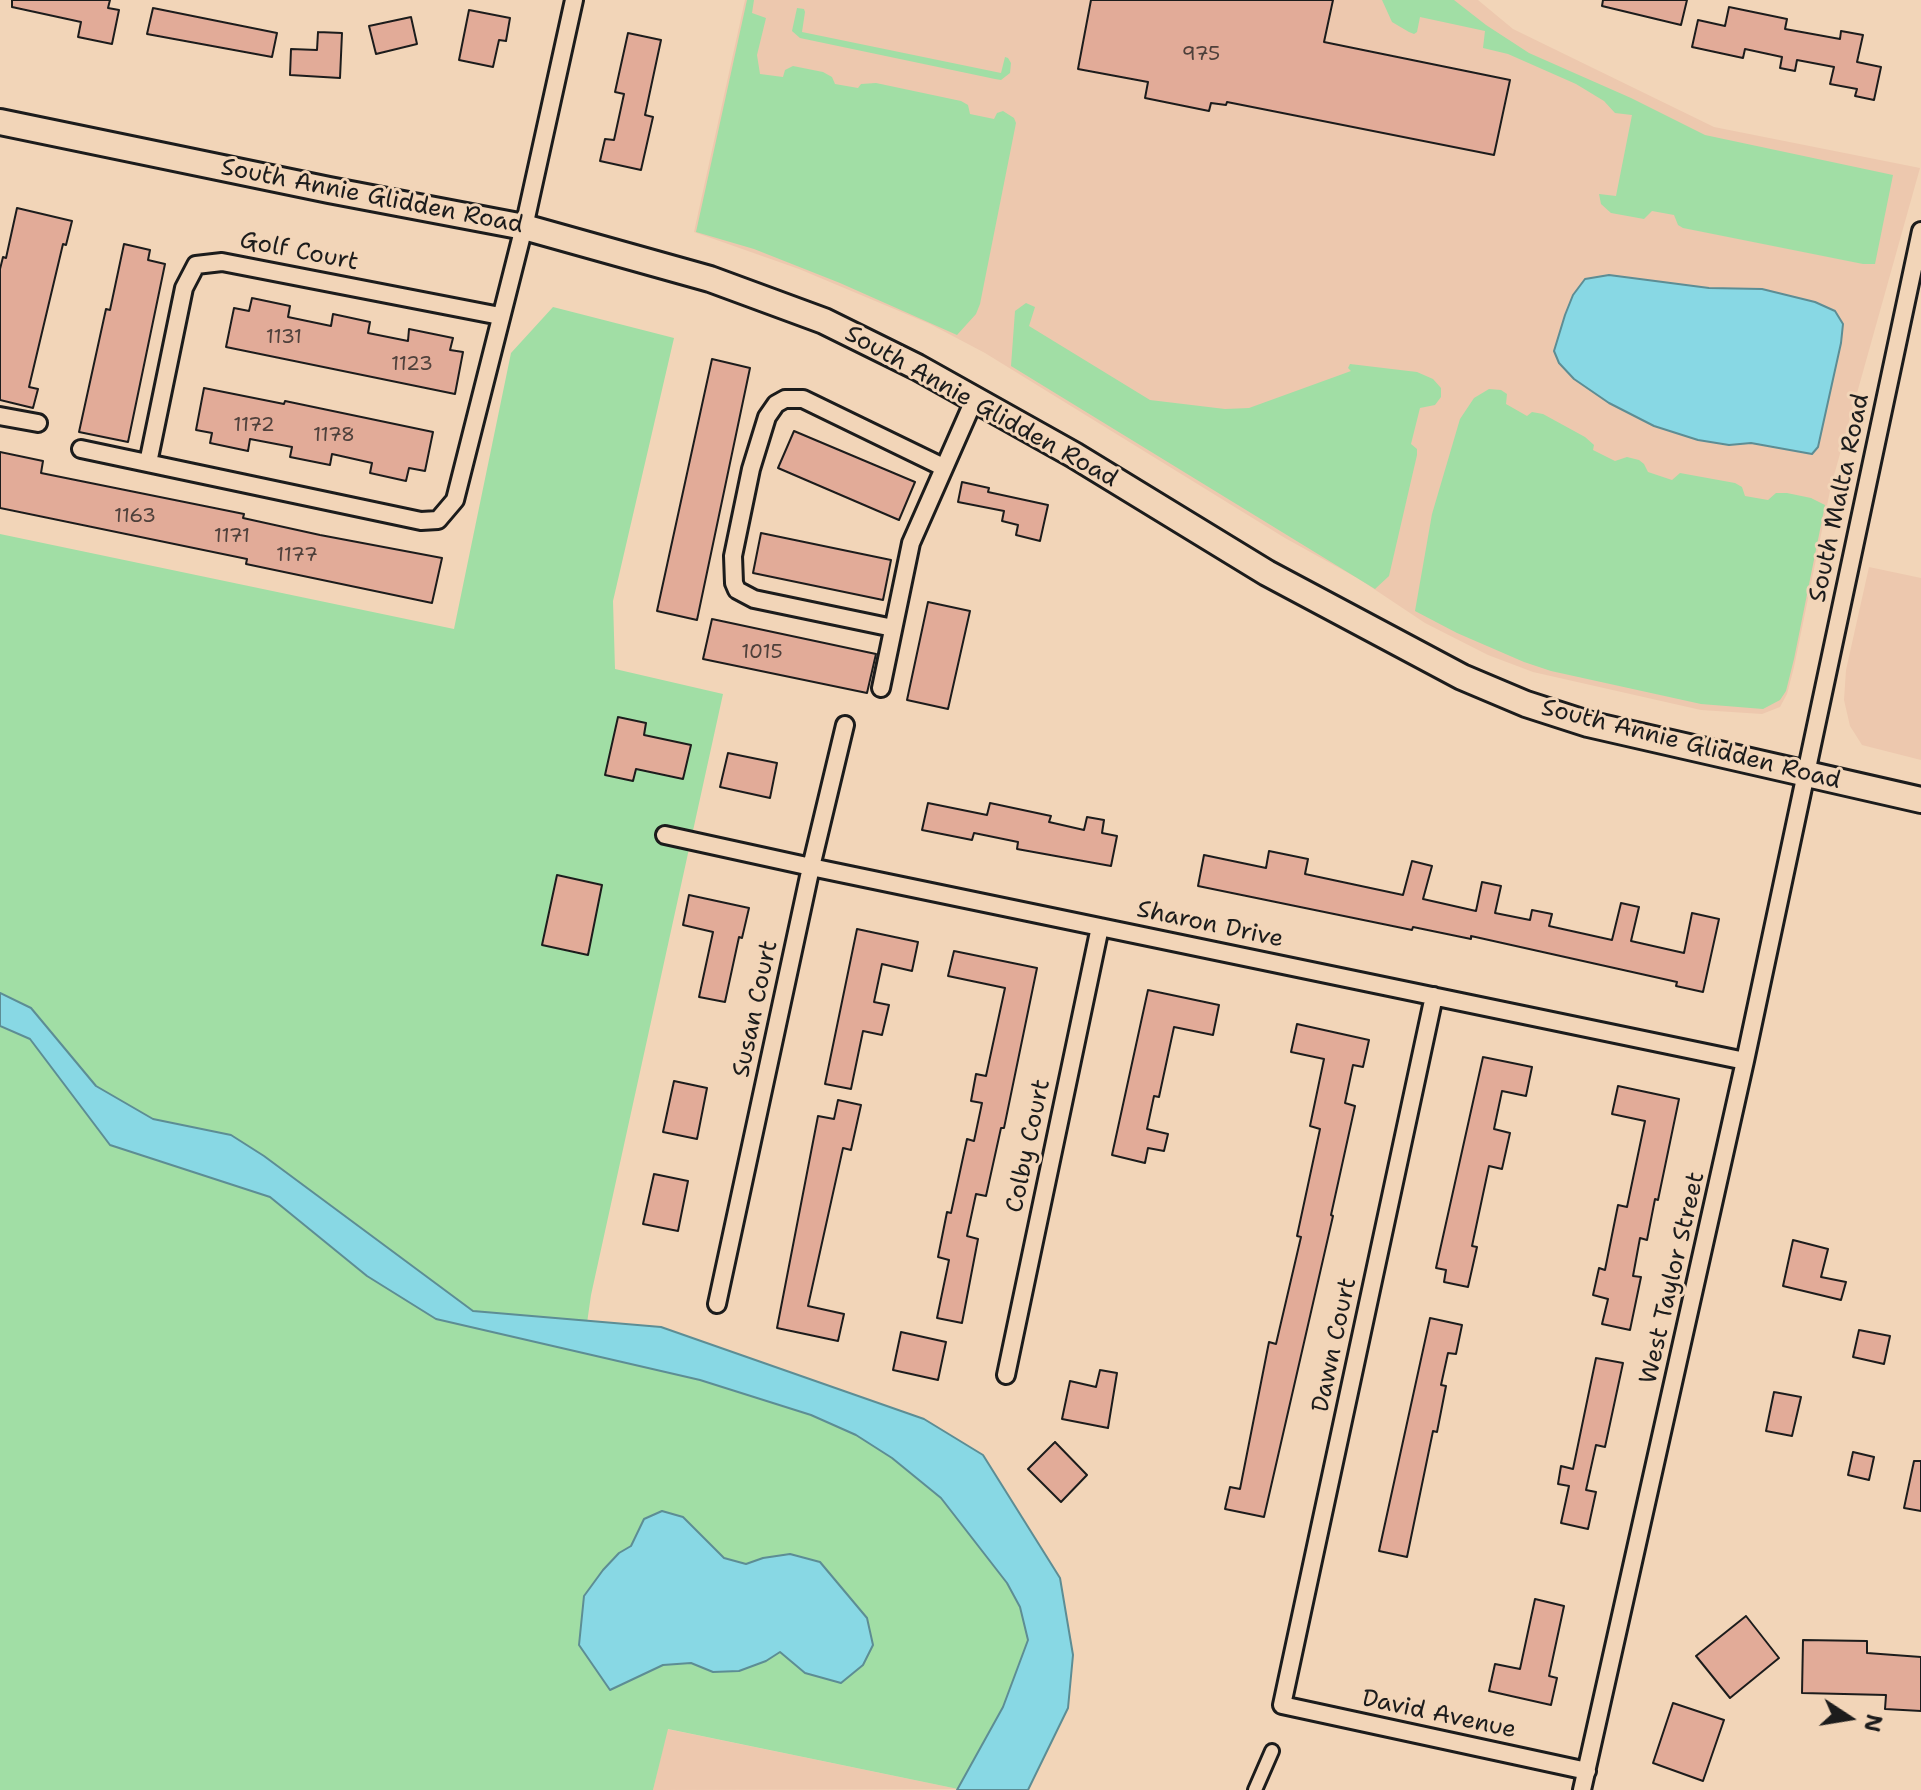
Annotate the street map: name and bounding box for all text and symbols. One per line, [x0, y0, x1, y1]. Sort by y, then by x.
house number: 975 [1182, 43, 1220, 67]
street label: South Annie Glidden Road [218, 154, 526, 240]
street label: Golf Court [237, 226, 361, 278]
street label: South Annie Glidden Road [840, 320, 1122, 494]
house number: 1131 [266, 326, 302, 350]
house number: 1123 [391, 353, 433, 377]
street label: South Malta Road [1804, 391, 1876, 605]
house number: 1172 [233, 414, 275, 438]
house number: 1178 [313, 424, 355, 448]
house number: 1163 [114, 505, 156, 529]
house number: 1171 [214, 525, 250, 549]
house number: 1177 [276, 544, 318, 568]
house number: 1015 [741, 641, 783, 665]
street label: South Annie Glidden Road [1538, 694, 1844, 796]
street label: Sharon Drive [1134, 895, 1286, 955]
street label: Susan Court [727, 938, 785, 1080]
street label: Colby Court [1001, 1077, 1057, 1215]
street label: West Taylor Street [1635, 1169, 1711, 1387]
street label: Dawn Court [1307, 1275, 1363, 1415]
north arrow [1809, 1678, 1889, 1758]
street label: David Avenue [1359, 1685, 1519, 1745]
text: N [1857, 1712, 1889, 1735]

